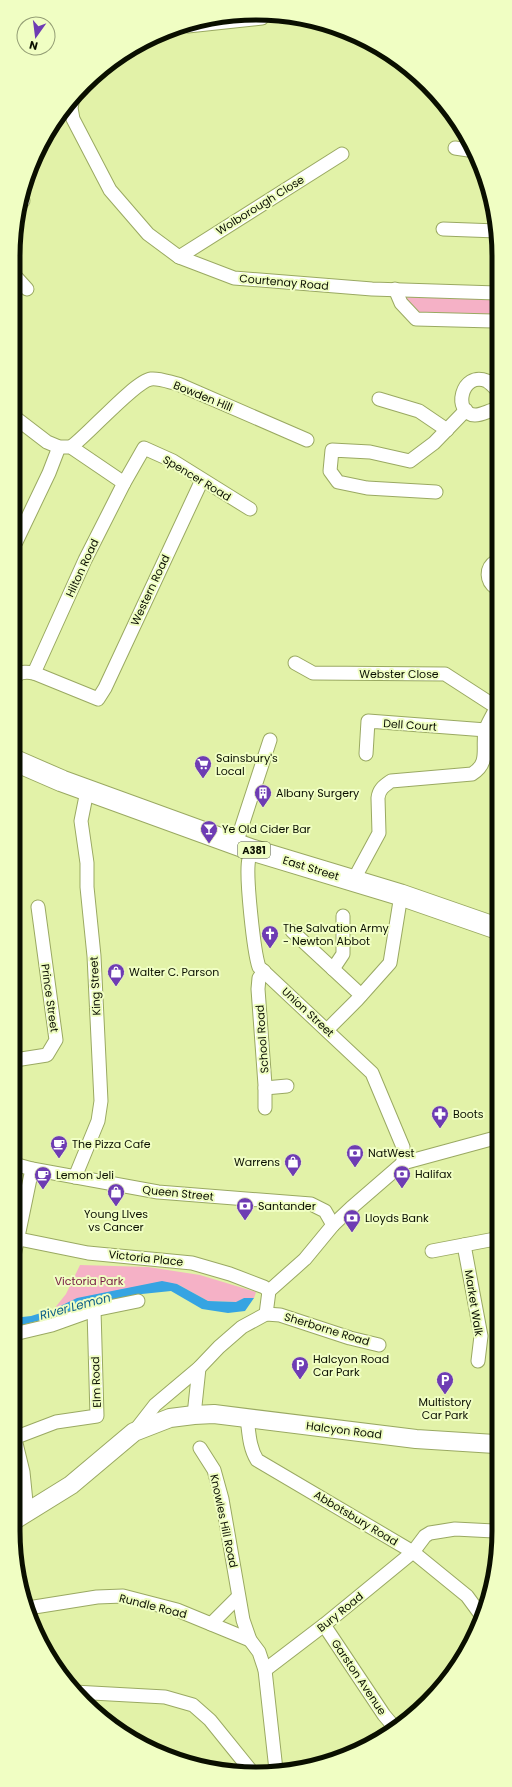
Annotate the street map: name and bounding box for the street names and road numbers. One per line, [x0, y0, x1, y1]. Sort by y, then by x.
street label: Wolborough Close [213, 171, 307, 239]
street label: Courtenay Road [239, 270, 329, 294]
street label: Bowden Hill [171, 377, 235, 415]
street label: Spencer Road [160, 451, 234, 505]
street label: Hilton Road [62, 536, 102, 600]
street label: Western Road [127, 552, 173, 628]
street label: Webster Close [359, 666, 439, 682]
street label: Dell Court [383, 715, 437, 735]
road number: A381 [238, 842, 270, 858]
street label: East Street [281, 852, 341, 884]
street label: King Street [85, 956, 105, 1016]
street label: Prince Street [37, 963, 63, 1033]
street label: Union Street [278, 984, 338, 1040]
street label: School Road [252, 1004, 272, 1074]
street label: Queen Street [142, 1181, 214, 1205]
street label: Victoria Place [108, 1246, 184, 1270]
street label: Market Walk [461, 1269, 487, 1338]
street label: Sherborne Road [282, 1308, 372, 1350]
street label: Elm Road [87, 1356, 105, 1408]
street label: Halcyon Road [305, 1417, 383, 1443]
street label: Knowles Hill Road [206, 1473, 242, 1569]
street label: Abbotsbury Road [311, 1487, 401, 1549]
street label: Bury Road [313, 1588, 367, 1636]
street label: Rundle Road [117, 1590, 189, 1622]
street label: Garston Avenue [328, 1636, 390, 1718]

